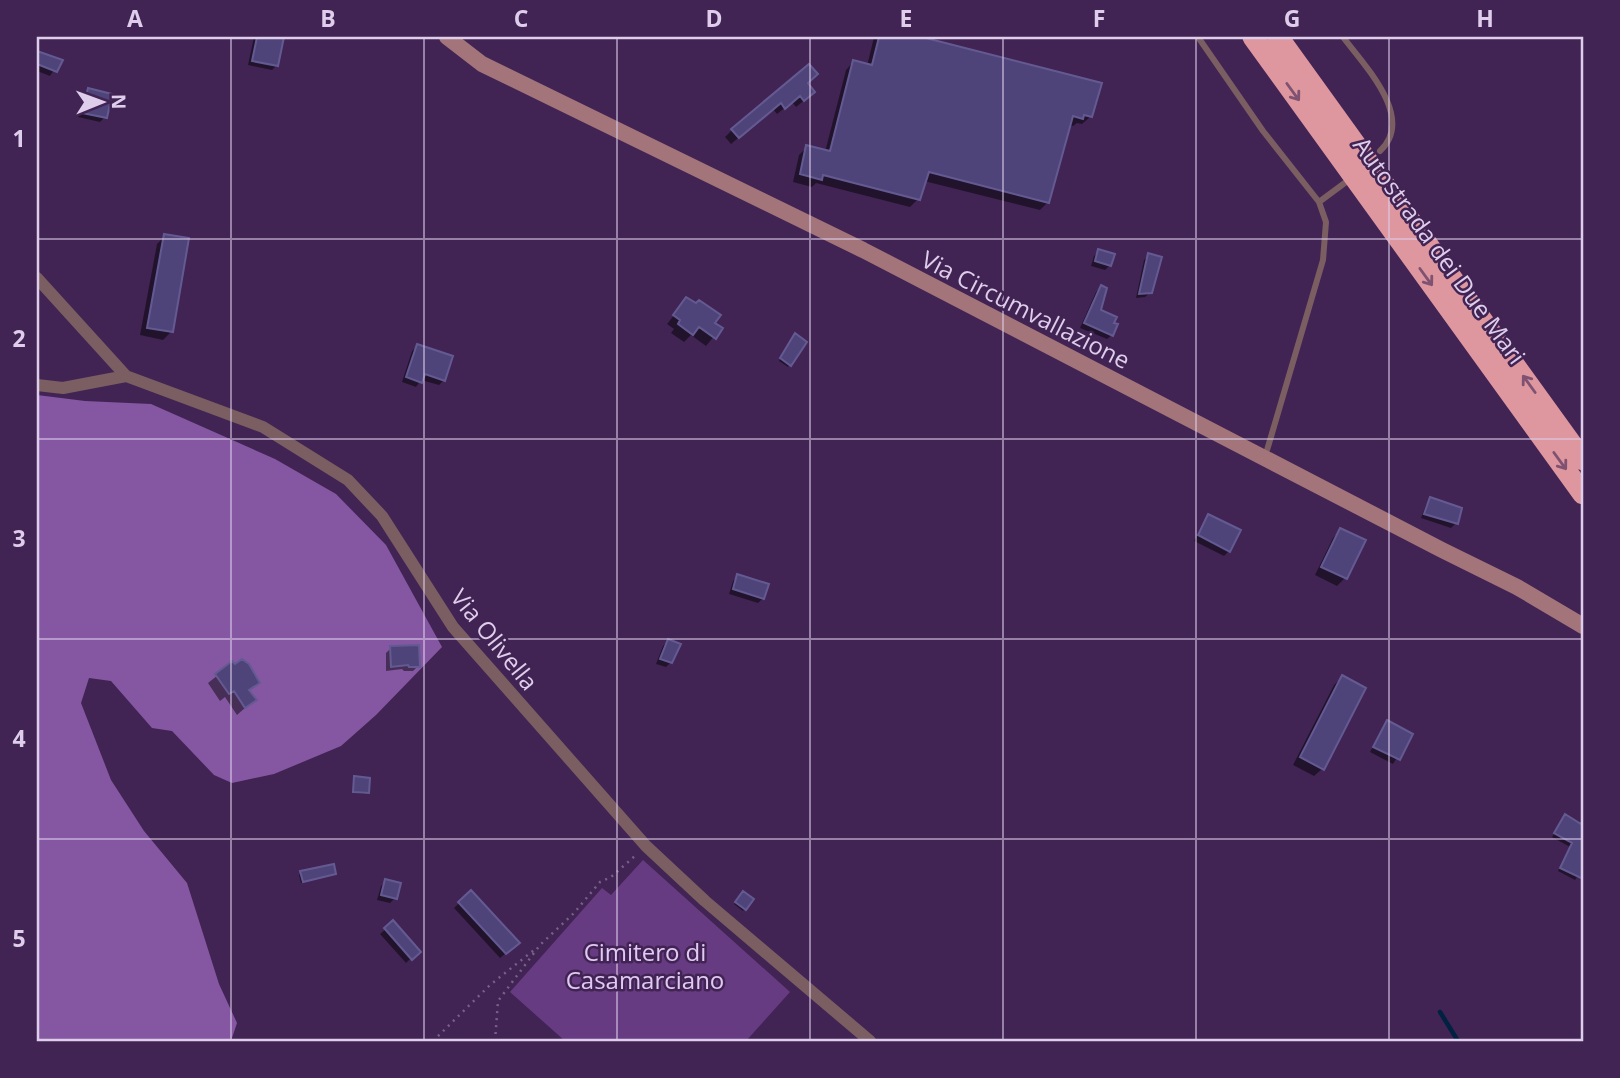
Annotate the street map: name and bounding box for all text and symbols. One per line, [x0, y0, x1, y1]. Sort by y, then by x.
text: A [127, 2, 143, 34]
text: B [320, 2, 336, 34]
text: C [514, 2, 528, 34]
text: D [705, 2, 723, 34]
text: E [900, 2, 912, 34]
text: F [1093, 2, 1105, 34]
text: G [1284, 2, 1300, 34]
text: H [1476, 2, 1494, 34]
north arrow [66, 66, 136, 136]
one-way arrow [1286, 82, 1300, 101]
text: N [106, 94, 132, 110]
text: 1 [12, 122, 26, 154]
street label: Autostrada dei Due Mari [1346, 130, 1534, 370]
street label: Via Circumvallazione [916, 242, 1136, 376]
one-way arrow [1419, 267, 1434, 285]
text: 2 [12, 322, 26, 354]
one-way arrow [1522, 375, 1536, 394]
one-way arrow [1552, 451, 1567, 470]
text: 3 [12, 522, 26, 554]
street label: Via Olivella [444, 581, 546, 697]
text: 4 [12, 722, 26, 754]
text: 5 [12, 922, 26, 954]
park label: Cimitero di Casamarciano [566, 935, 724, 996]

